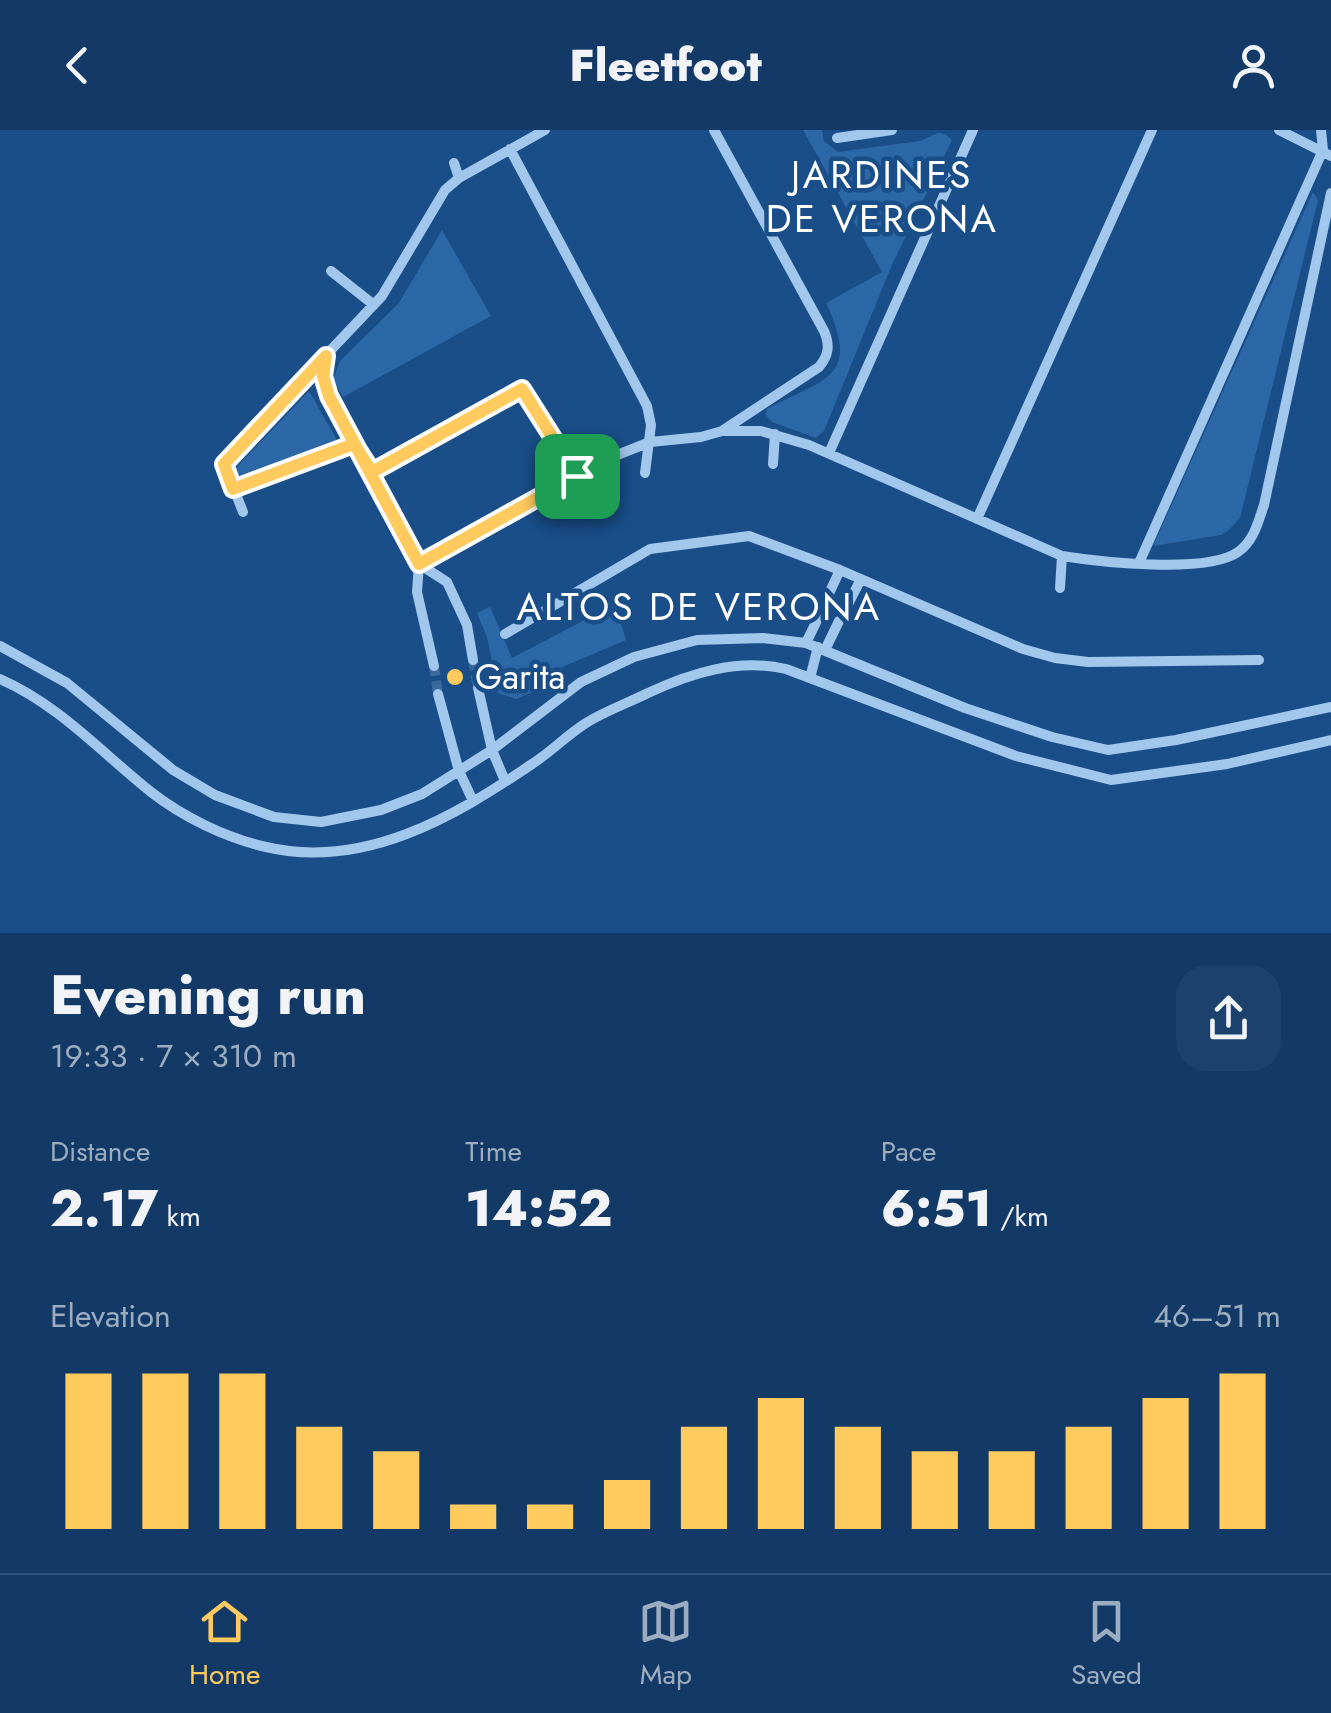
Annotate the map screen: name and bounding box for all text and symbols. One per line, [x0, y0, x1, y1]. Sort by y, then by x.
text: Fleetfoot [569, 33, 762, 98]
icon: back [50, 38, 105, 93]
icon: person [1226, 38, 1281, 93]
district label: JARDINES DE VERONA [766, 147, 998, 246]
pin [535, 434, 620, 519]
icon: arrive [550, 449, 605, 504]
district label: ALTOS DE VERONA [517, 579, 882, 634]
place label: Garita [475, 652, 565, 702]
marker: Garita [444, 666, 466, 688]
text: Evening run [50, 955, 366, 1035]
button: share [1176, 966, 1281, 1071]
text: 19:33 · 7 × 310 m [50, 1033, 297, 1079]
text: Distance [50, 1131, 150, 1172]
text: Time [465, 1131, 522, 1172]
text: Pace [881, 1131, 936, 1172]
text: 2.17 [50, 1172, 158, 1245]
text: 14:52 [465, 1172, 612, 1245]
text: 6:51 [881, 1172, 992, 1245]
text: km [158, 1196, 201, 1237]
text: /km [992, 1196, 1049, 1237]
text: Elevation [50, 1293, 171, 1339]
text: 46–51 m [1153, 1293, 1281, 1339]
tab: Home [189, 1594, 260, 1695]
tab: Map [638, 1594, 693, 1695]
tab: Saved [1071, 1594, 1142, 1695]

